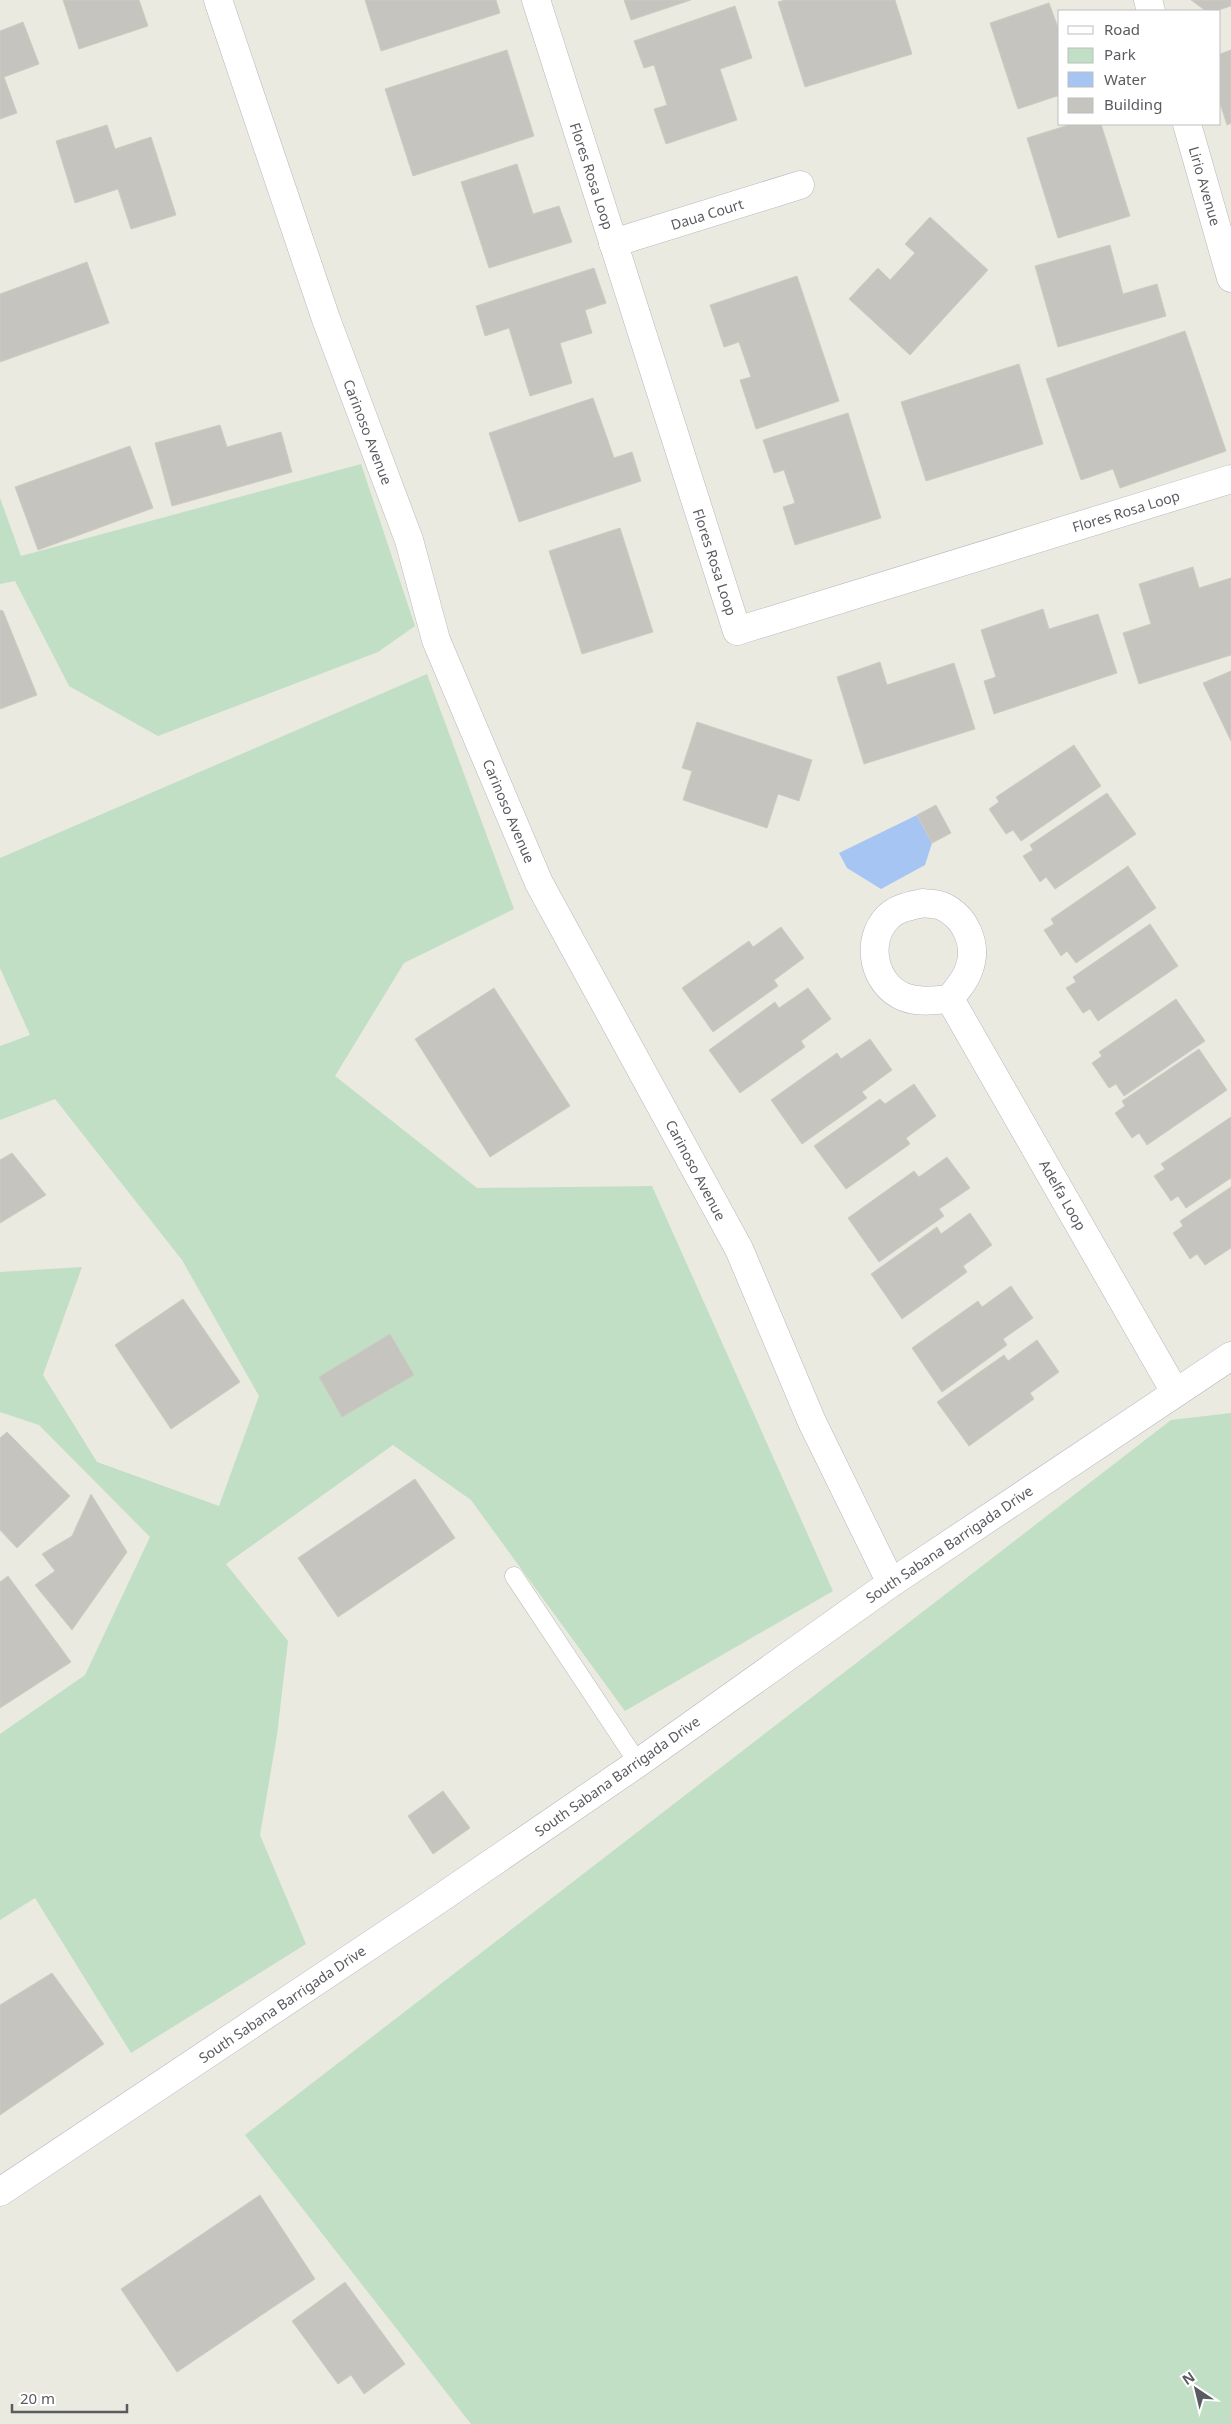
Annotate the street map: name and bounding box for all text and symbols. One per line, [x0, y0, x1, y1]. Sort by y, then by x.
legend [1058, 10, 1221, 125]
text: Road [1104, 19, 1140, 39]
text: Park [1104, 44, 1136, 64]
text: Water [1104, 69, 1146, 89]
text: Building [1104, 94, 1162, 114]
street label: Flores Rosa Loop [566, 120, 618, 232]
street label: Lirio Avenue [1185, 144, 1225, 228]
street label: Daua Court [668, 194, 746, 234]
street label: Carinoso Avenue [339, 377, 397, 487]
street label: Flores Rosa Loop [1070, 486, 1182, 536]
street label: Flores Rosa Loop [689, 506, 741, 618]
street label: Carinoso Avenue [479, 756, 540, 866]
street label: Carinoso Avenue [662, 1116, 731, 1224]
street label: Adelfa Loop [1035, 1156, 1091, 1234]
street label: South Sabana Barrigada Drive [862, 1481, 1036, 1607]
street label: South Sabana Barrigada Drive [531, 1711, 703, 1840]
street label: South Sabana Barrigada Drive [195, 1941, 369, 2067]
north arrow [1171, 2364, 1221, 2414]
text: N [1178, 2367, 1198, 2389]
scale bar [12, 2382, 128, 2414]
text: 20 m [20, 2388, 55, 2408]

